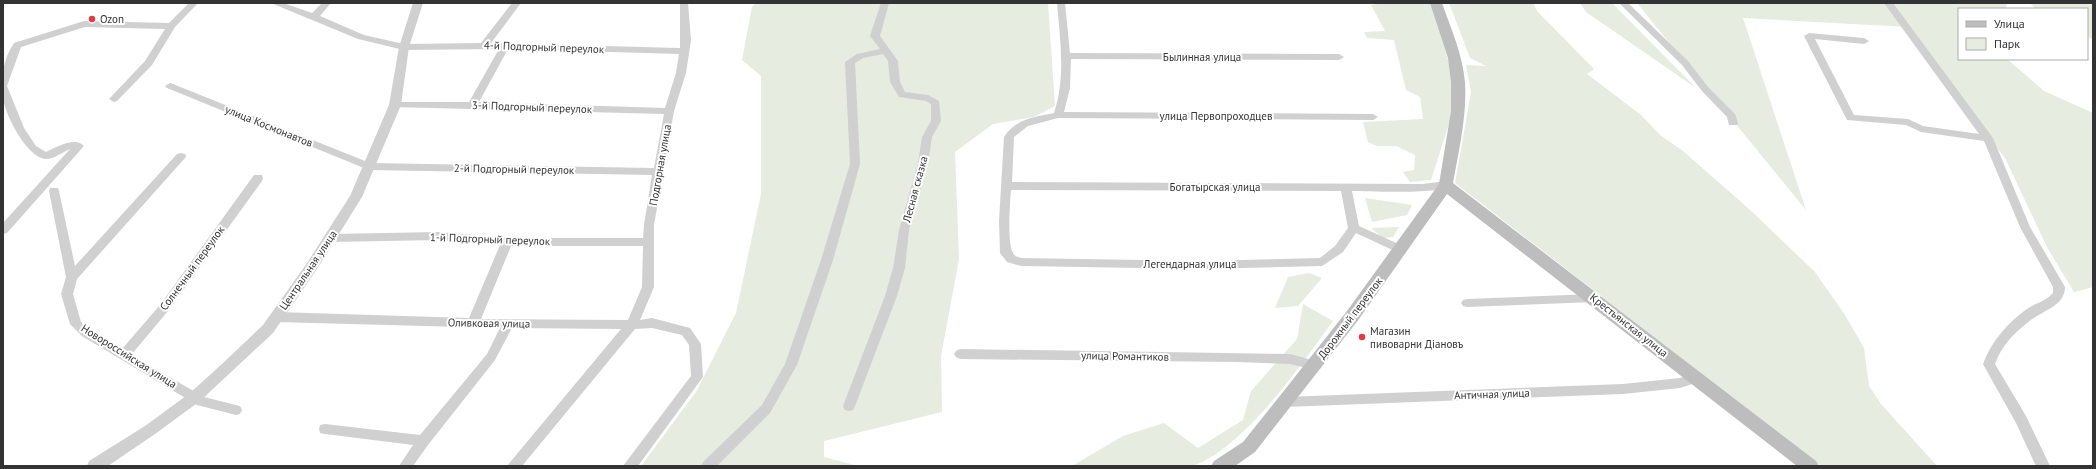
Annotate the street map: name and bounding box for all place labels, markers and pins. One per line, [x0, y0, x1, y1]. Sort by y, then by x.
place label: Ozon [100, 12, 124, 26]
marker: Ozon [87, 14, 97, 24]
place label: Магазин пивоварни Дiановъ [1370, 324, 1464, 351]
marker: Магазин пивоварни Дiановъ [1357, 332, 1367, 342]

